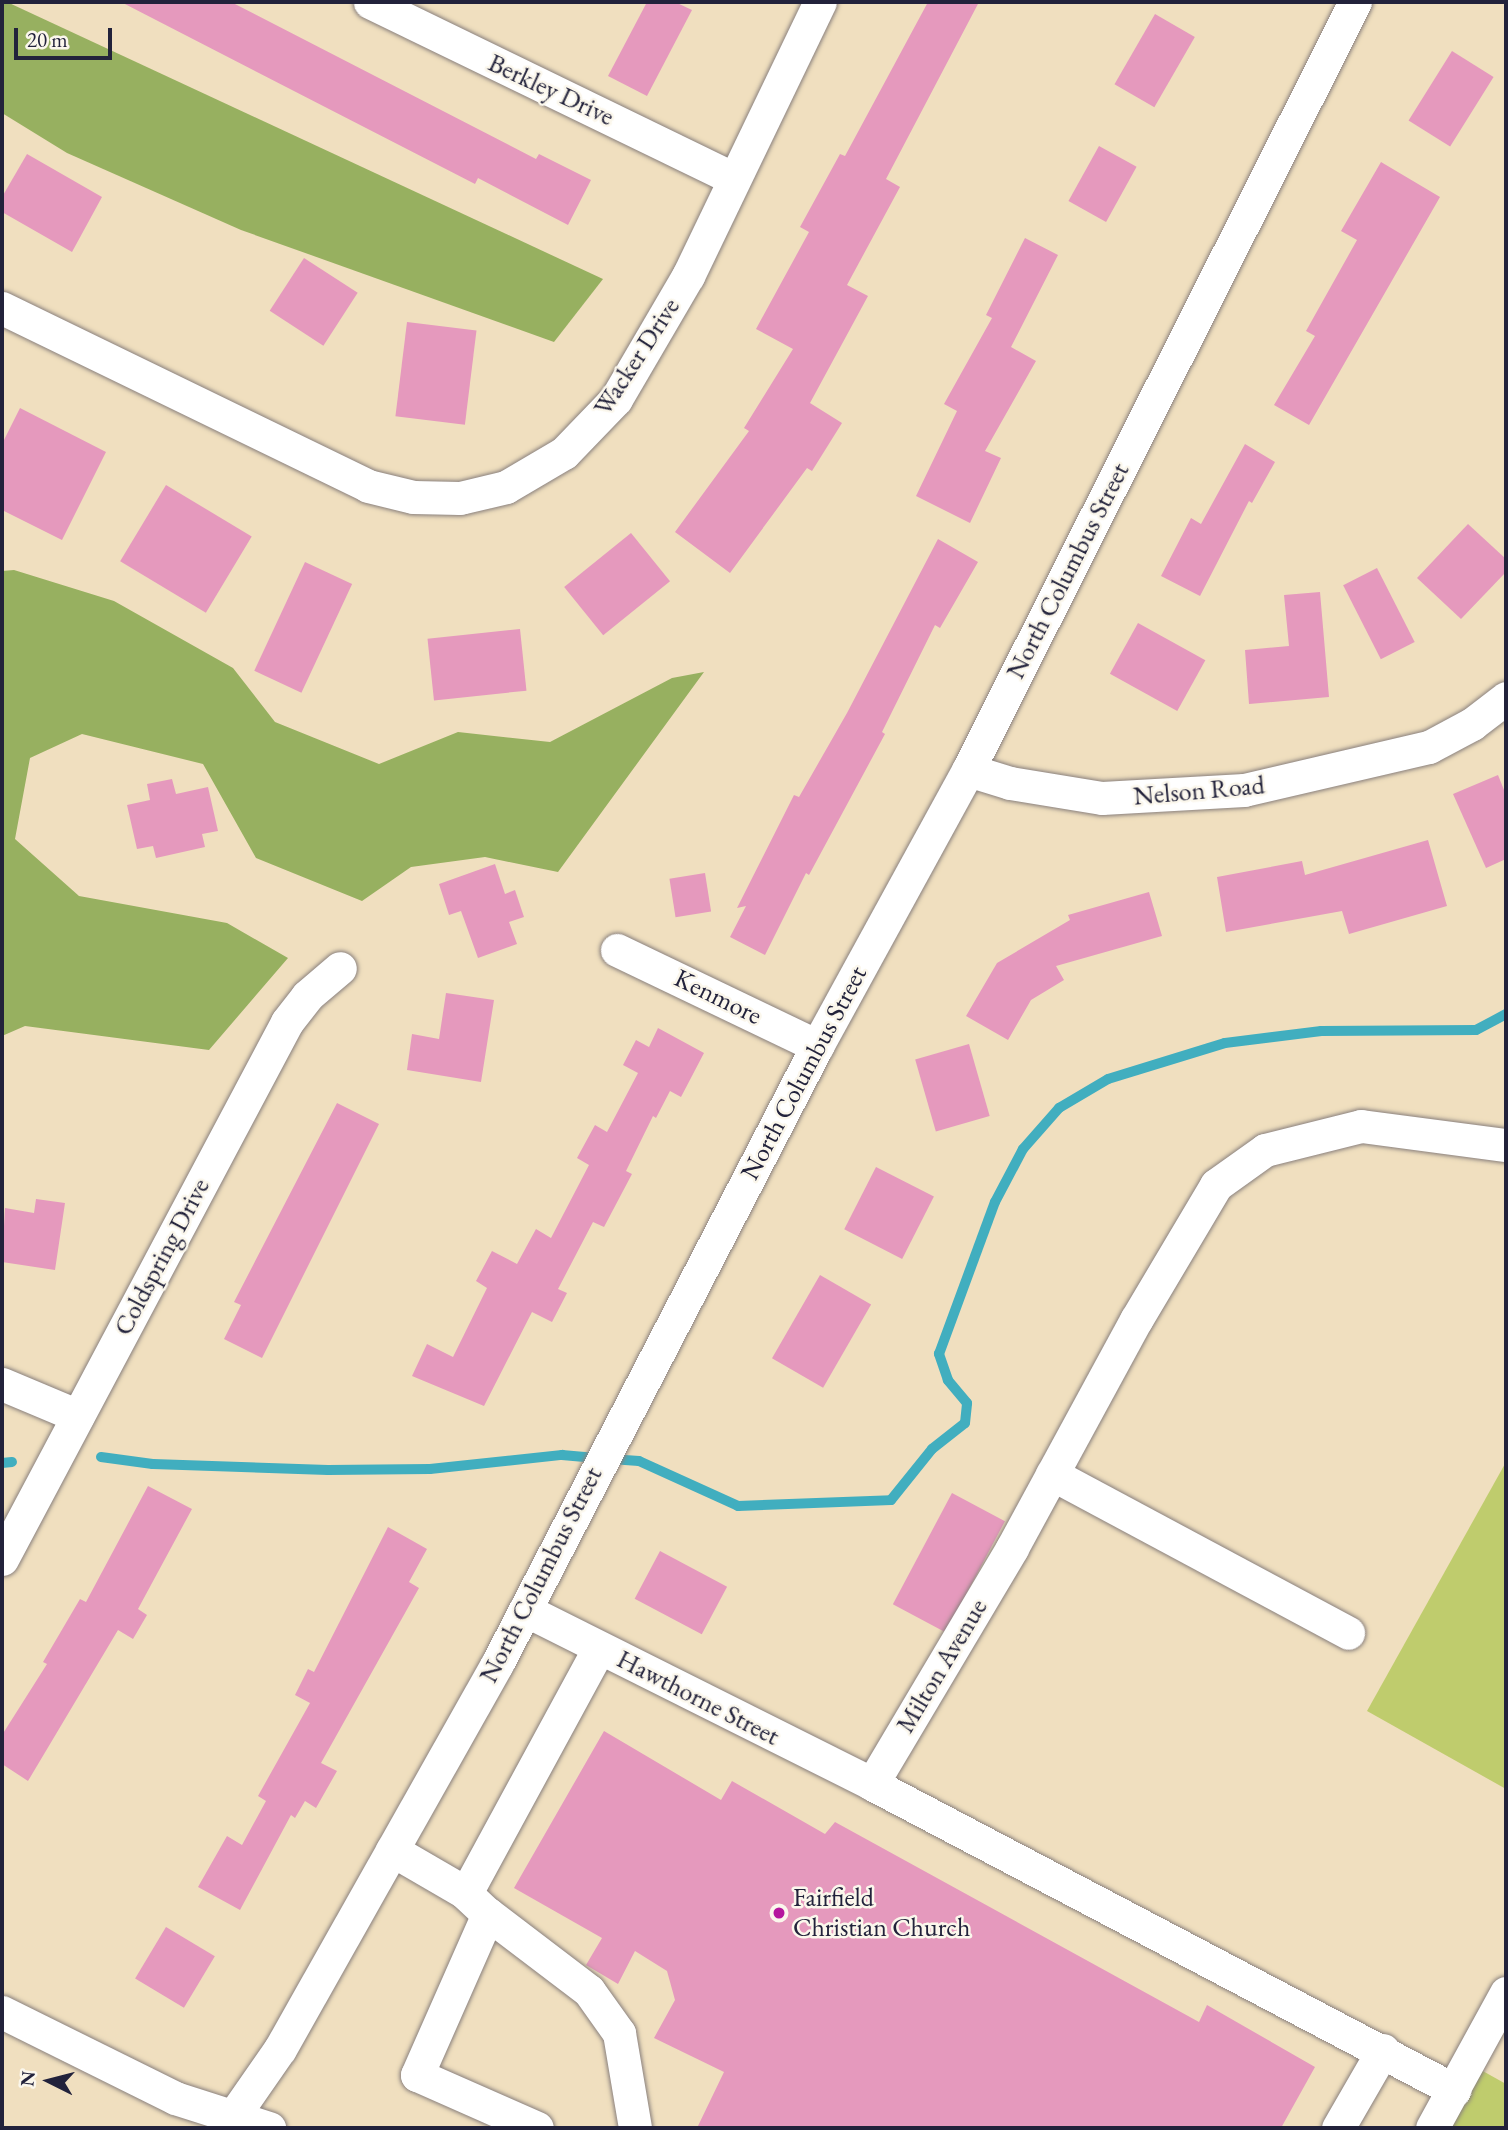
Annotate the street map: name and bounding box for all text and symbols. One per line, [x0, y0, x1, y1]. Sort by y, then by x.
scale bar [18, 14, 116, 58]
text: 20 m [27, 26, 68, 53]
street label: Berkley Drive [483, 47, 619, 133]
street label: Wacker Drive [587, 292, 687, 422]
street label: North Columbus Street [1000, 458, 1136, 684]
street label: Nelson Road [1132, 770, 1266, 812]
street label: North Columbus Street [734, 961, 874, 1185]
street label: Kenmore [669, 962, 767, 1032]
street label: Coldspring Drive [108, 1173, 216, 1341]
street label: North Columbus Street [473, 1462, 609, 1688]
street label: Milton Avenue [890, 1593, 994, 1739]
street label: Hawthorne Street [612, 1644, 784, 1752]
place label: Fairfield Christian Church [793, 1882, 970, 1944]
marker: Fairfield Christian Church [771, 1905, 787, 1921]
north arrow [14, 2046, 84, 2116]
text: N [14, 2070, 41, 2088]

